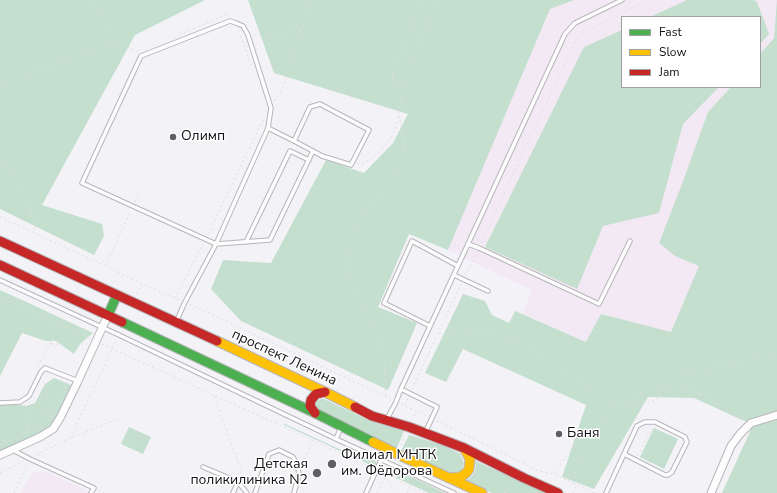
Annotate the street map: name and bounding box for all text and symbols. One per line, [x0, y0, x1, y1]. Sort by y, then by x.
legend [621, 16, 761, 88]
text: Fast [659, 24, 682, 40]
text: Slow [659, 44, 687, 60]
text: Jam [659, 64, 680, 80]
place label: Олимп [181, 129, 225, 145]
marker: Олимп [168, 132, 178, 142]
street label: проспект Ленина [229, 326, 339, 390]
place label: Баня [567, 426, 600, 442]
marker: Баня [554, 429, 564, 439]
place label: Филиал МНТК им. Фёдорова [341, 448, 436, 480]
place label: Детская поликилиника N2 [190, 457, 308, 490]
marker: Филиал МНТК им. Фёдорова [326, 458, 338, 470]
marker: Детская поликилиника N2 [311, 467, 323, 479]

